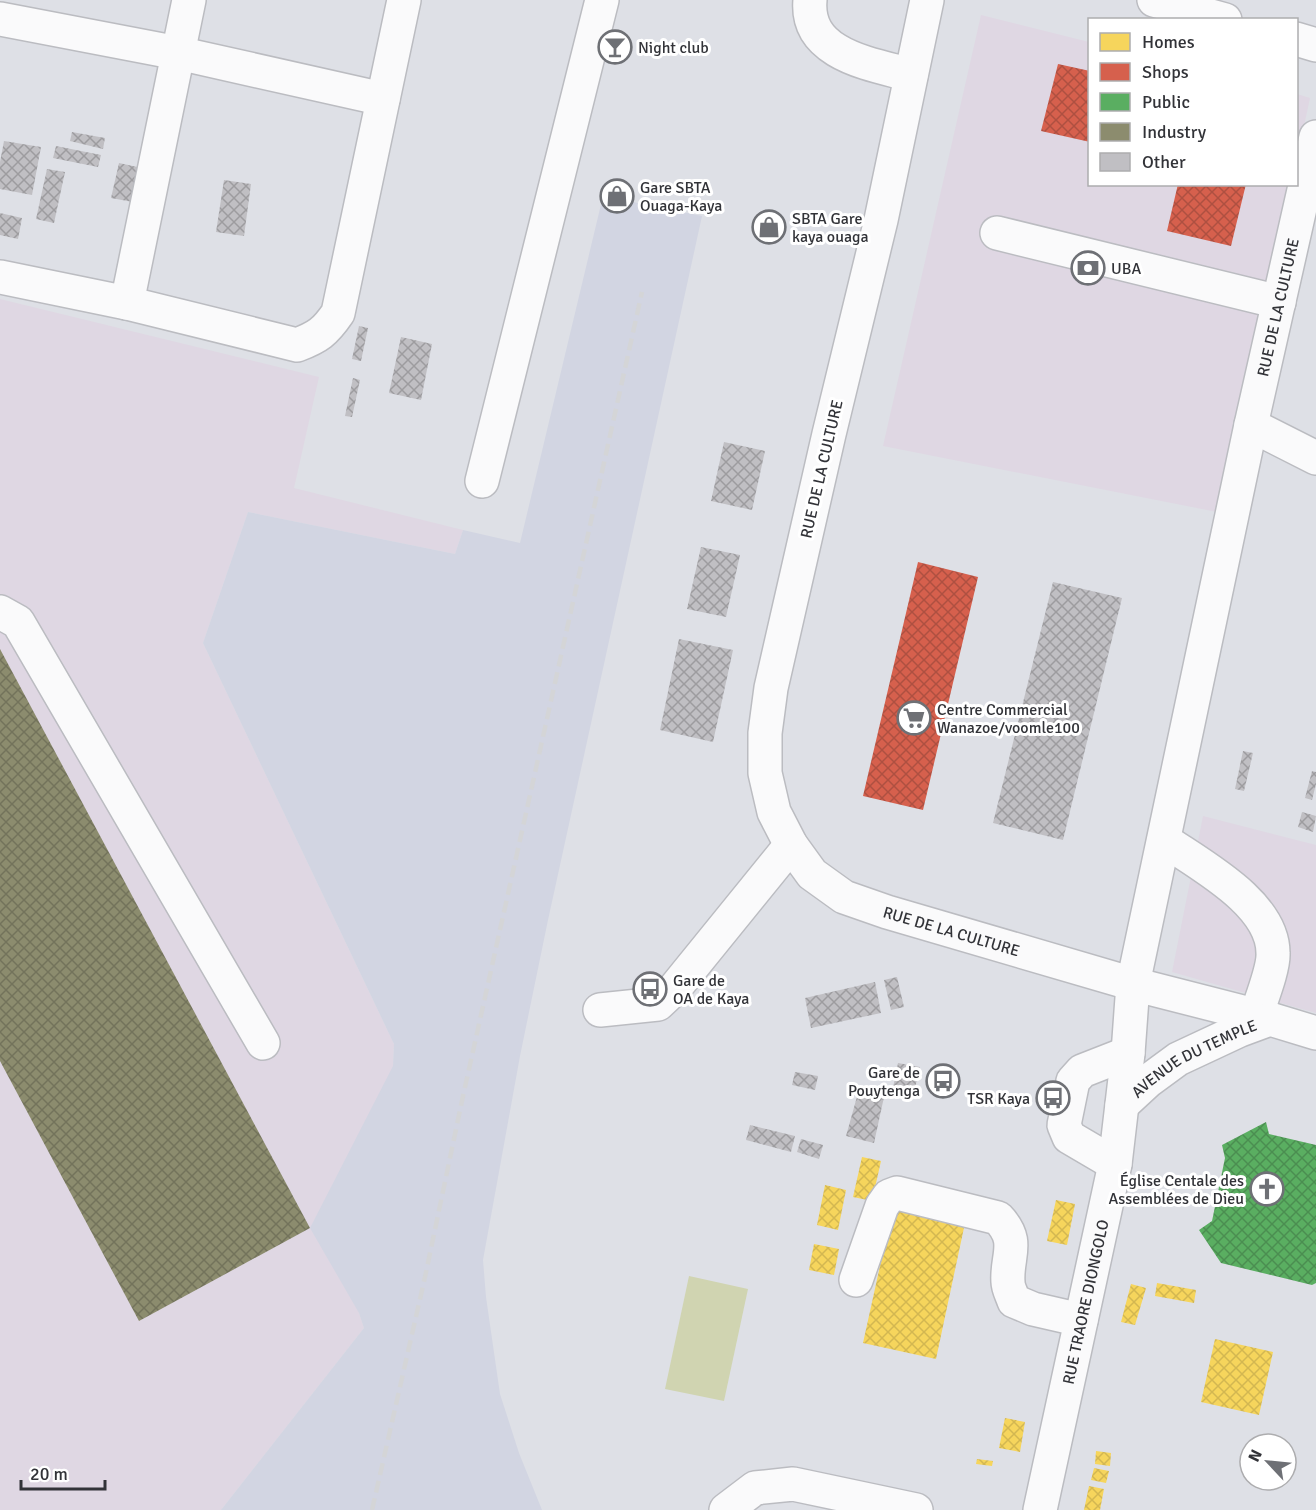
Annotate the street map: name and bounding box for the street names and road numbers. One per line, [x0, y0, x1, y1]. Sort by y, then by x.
street label: RUE DE LA CULTURE [1253, 236, 1304, 379]
street label: RUE DE LA CULTURE [796, 398, 848, 540]
street label: RUE DE LA CULTURE [881, 902, 1022, 961]
street label: AVENUE DU TEMPLE [1128, 1016, 1260, 1102]
street label: RUE TRAORE DIONGOLO [1059, 1218, 1114, 1386]

